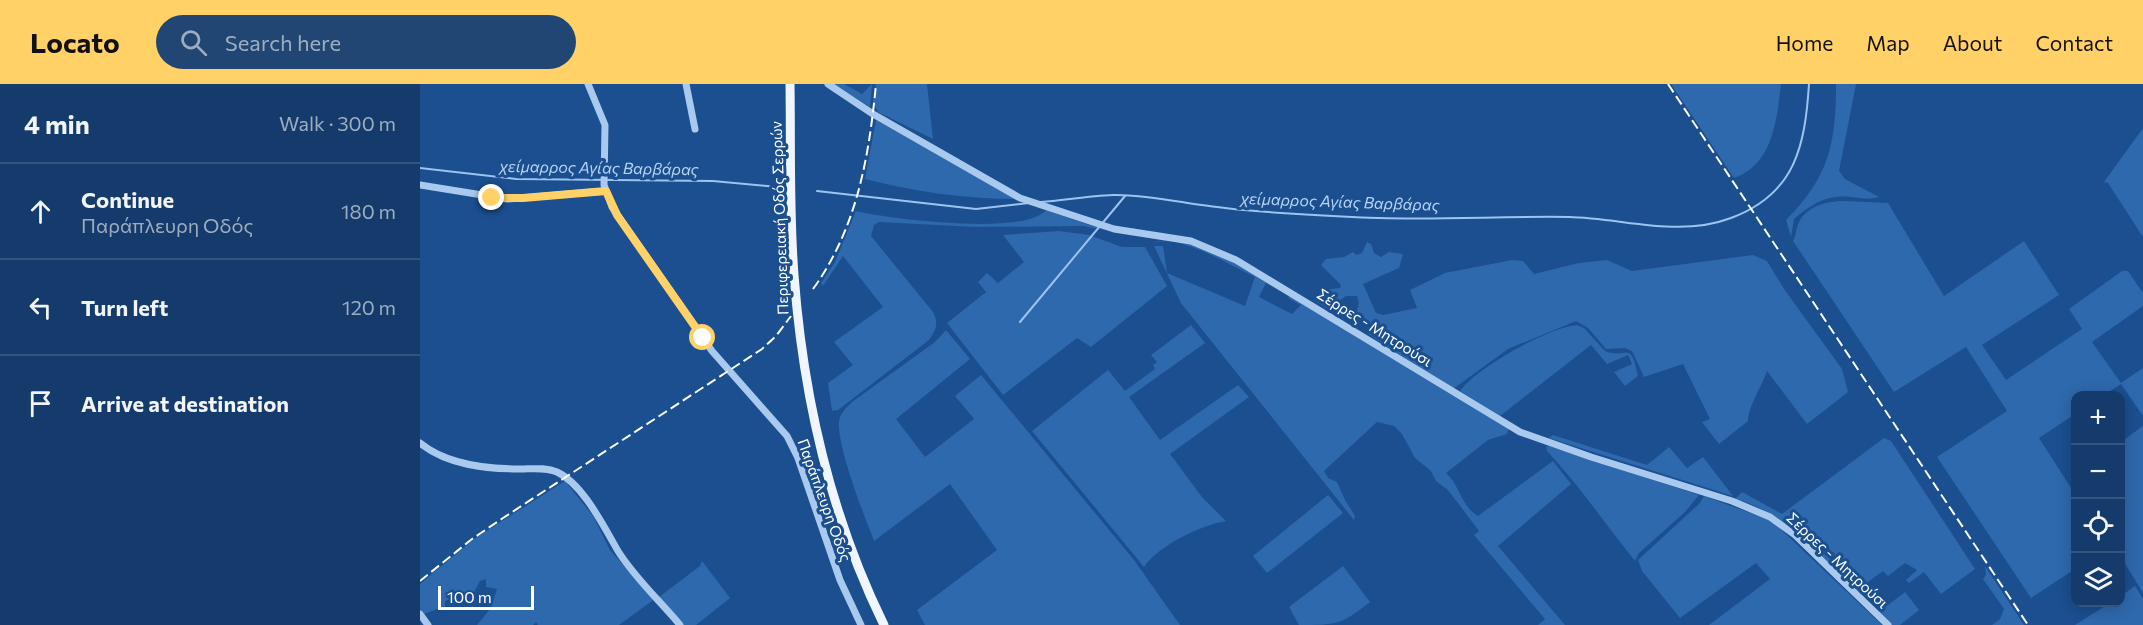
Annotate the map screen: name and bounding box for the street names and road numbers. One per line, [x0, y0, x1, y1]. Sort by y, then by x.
street label: Περιφερειακή Οδός Σερρών [767, 120, 791, 315]
street label: Σέρρες - Μητρούσι [1314, 284, 1436, 370]
street label: Παράπλευρη Οδός [794, 436, 856, 564]
street label: Σέρρες - Μητρούσι [1784, 508, 1893, 612]

